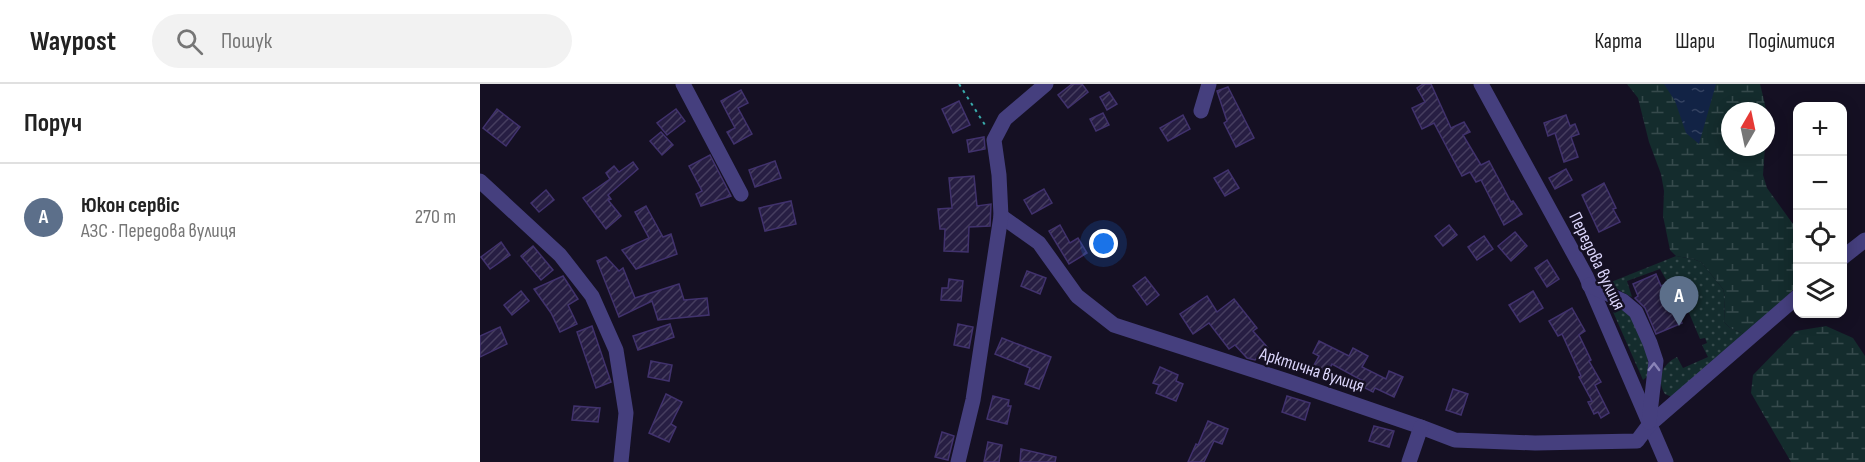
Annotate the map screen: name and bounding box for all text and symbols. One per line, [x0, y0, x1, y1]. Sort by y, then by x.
search box [152, 14, 572, 68]
text: Waypost [30, 25, 116, 58]
icon: search [173, 25, 206, 58]
text: Пошук [221, 28, 272, 55]
text: Карта [1594, 29, 1642, 54]
text: Шари [1675, 29, 1715, 54]
text: Поділитися [1748, 29, 1835, 54]
north arrow [1721, 102, 1775, 156]
map controls [1793, 102, 1847, 318]
button: + [1793, 102, 1847, 156]
text: Поруч [24, 108, 82, 139]
button: − [1793, 156, 1847, 210]
text: Юкон сервіс [81, 192, 180, 219]
text: A [39, 205, 48, 229]
text: 270 m [415, 205, 456, 229]
street label: Передова вулиця [1564, 209, 1630, 313]
button: locate [1793, 210, 1847, 264]
text: АЗС · Передова вулиця [81, 219, 236, 243]
your location [1089, 229, 1118, 258]
button: layers [1793, 264, 1847, 318]
pin: A [1660, 276, 1698, 326]
street label: Арктична вулиця [1256, 343, 1367, 397]
one-way arrow [1648, 362, 1661, 371]

